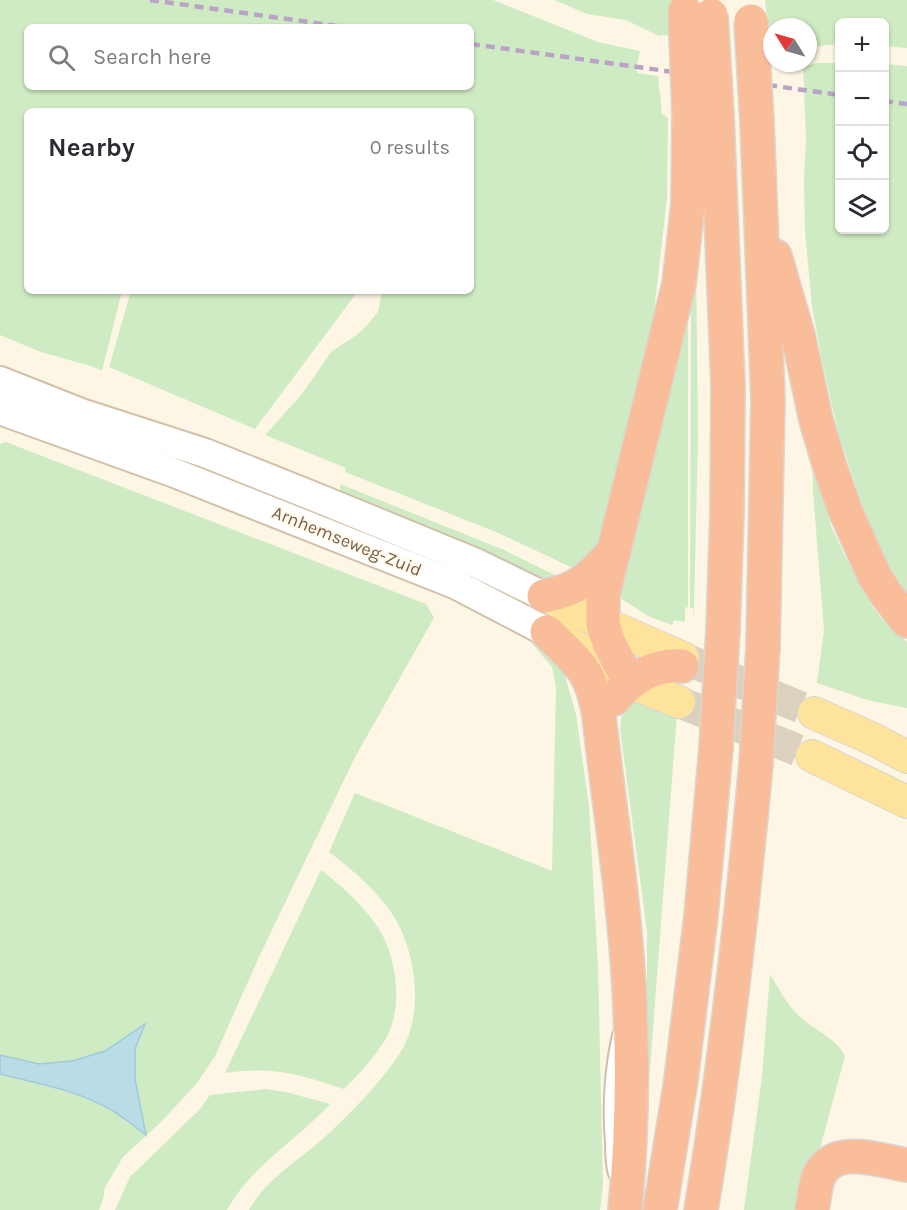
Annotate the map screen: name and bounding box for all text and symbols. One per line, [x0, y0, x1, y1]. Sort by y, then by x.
north arrow [763, 18, 817, 72]
map controls [835, 18, 889, 234]
button: + [835, 18, 889, 72]
search box [24, 24, 474, 90]
icon: search [45, 41, 78, 74]
text: Search here [93, 44, 211, 70]
button: − [835, 72, 889, 126]
button: locate [835, 126, 889, 180]
text: Nearby [48, 132, 135, 163]
text: 0 results [370, 136, 450, 159]
button: layers [835, 180, 889, 234]
street label: Arnhemseweg-Zuid [269, 501, 425, 581]

